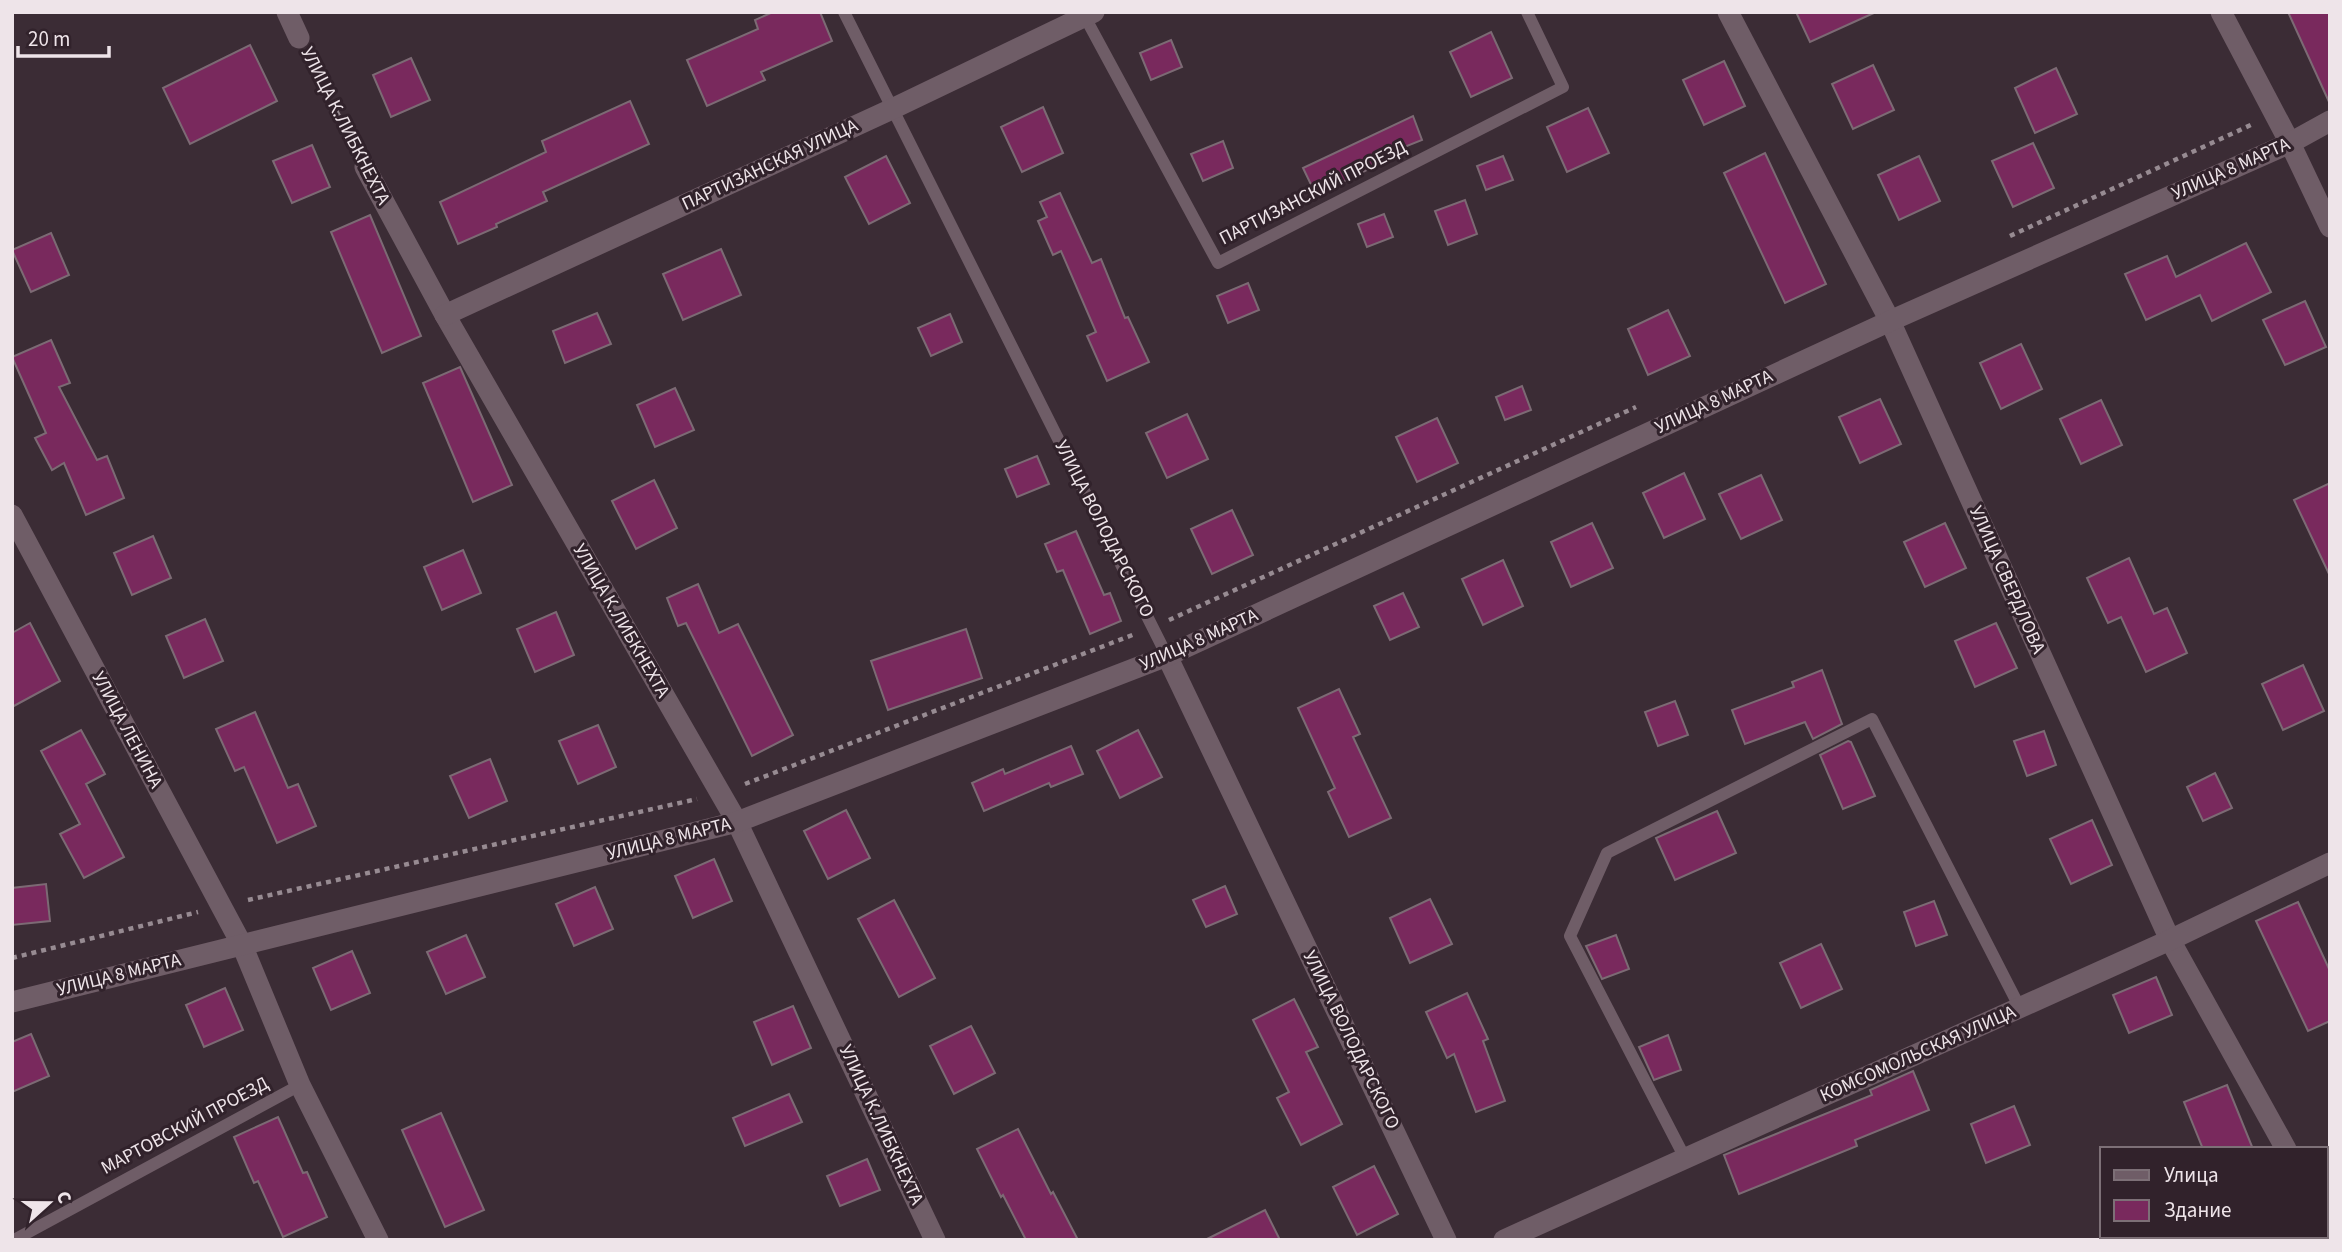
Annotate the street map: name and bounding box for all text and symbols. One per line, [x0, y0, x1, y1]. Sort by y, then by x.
scale bar [18, 14, 108, 58]
text: 20 m [28, 24, 70, 54]
street label: УЛИЦА К.ЛИБКНЕХТА [293, 42, 397, 210]
street label: ПАРТИЗАНСКАЯ УЛИЦА [678, 112, 863, 218]
street label: УЛИЦА 8 МАРТА [2168, 131, 2295, 207]
street label: ПАРТИЗАНСКИЙ ПРОЕЗД [1215, 134, 1411, 252]
street label: УЛИЦА 8 МАРТА [1651, 363, 1778, 441]
street label: УЛИЦА ВОЛОДАРСКОГО [1048, 436, 1160, 622]
street label: УЛИЦА СВЕРДЛОВА [1962, 502, 2052, 659]
street label: УЛИЦА К.ЛИБКНЕХТА [566, 539, 676, 704]
street label: УЛИЦА 8 МАРТА [1136, 602, 1263, 678]
street label: УЛИЦА ЛЕНИНА [85, 667, 170, 794]
street label: УЛИЦА 8 МАРТА [604, 810, 734, 867]
street label: УЛИЦА 8 МАРТА [54, 946, 184, 1003]
street label: УЛИЦА ВОЛОДАРСКОГО [1296, 946, 1406, 1134]
street label: КОМСОМОЛЬСКАЯ УЛИЦА [1816, 998, 2021, 1109]
street label: УЛИЦА К.ЛИБКНЕХТА [832, 1040, 930, 1210]
street label: МАРТОВСКИЙ ПРОЕЗД [96, 1070, 274, 1182]
legend [2100, 1147, 2328, 1238]
text: Улица [2164, 1160, 2219, 1190]
north arrow [14, 1168, 84, 1238]
text: С [49, 1187, 78, 1207]
text: Здание [2164, 1195, 2232, 1225]

